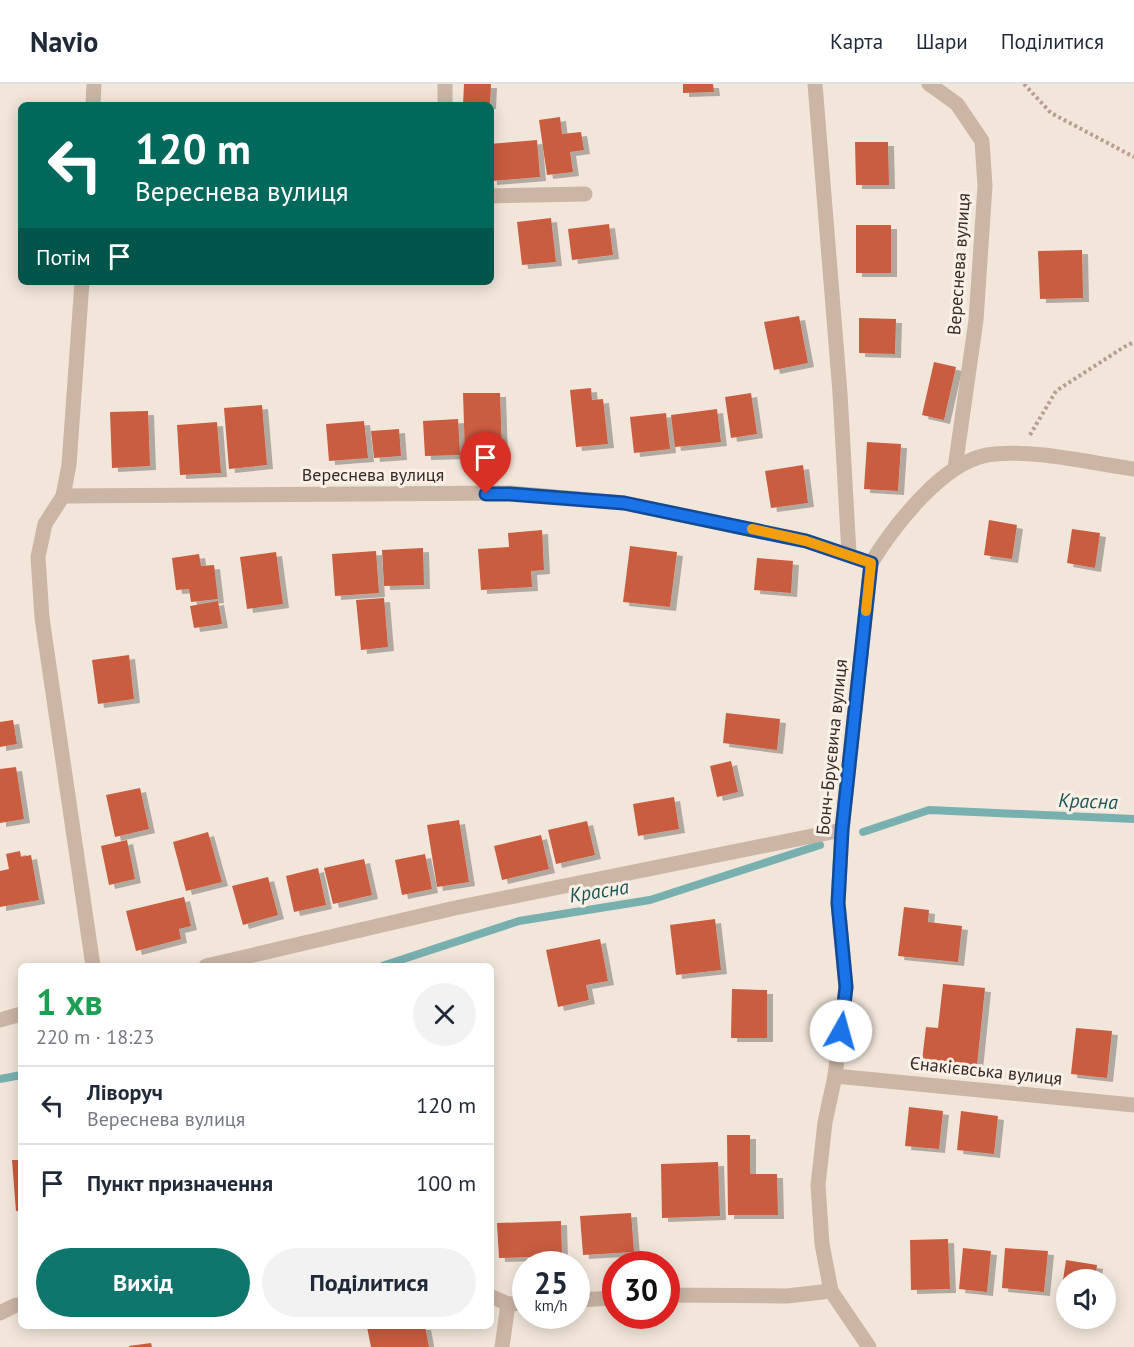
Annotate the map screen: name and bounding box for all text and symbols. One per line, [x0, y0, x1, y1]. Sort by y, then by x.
text: Navio [30, 23, 98, 60]
text: Карта [830, 28, 883, 55]
text: Шари [916, 28, 968, 55]
text: Поділитися [1001, 28, 1104, 55]
text: 120 m [135, 121, 251, 176]
icon: left [36, 126, 114, 204]
text: Вереснева вулиця [135, 174, 349, 208]
street label: Вереснева вулиця [942, 192, 975, 336]
icon: arrive [103, 240, 136, 273]
text: Потім [36, 243, 91, 271]
pin [460, 432, 511, 494]
icon: arrive [469, 441, 502, 474]
street label: Вереснева вулиця [302, 463, 444, 486]
street label: Бонч-Бруєвича вулиця [811, 658, 852, 836]
water label: Красна [1058, 787, 1119, 815]
water label: Красна [567, 873, 631, 909]
text: 1 хв [36, 978, 103, 1025]
button: close [413, 983, 476, 1046]
position arrow [809, 999, 873, 1063]
text: 220 m · 18:23 [36, 1024, 154, 1050]
street label: Єнакієвська вулиця [909, 1051, 1063, 1090]
text: Ліворуч [87, 1078, 163, 1106]
icon: left [36, 1089, 69, 1122]
text: 120 m [416, 1091, 476, 1119]
text: Вереснева вулиця [87, 1106, 245, 1132]
icon: arrive [36, 1167, 69, 1200]
text: Пункт призначення [87, 1169, 273, 1197]
text: 100 m [416, 1169, 476, 1197]
button: Вихід [36, 1248, 250, 1317]
button: Поділитися [262, 1248, 476, 1317]
speed limit sign: 30 [602, 1251, 680, 1329]
text: 25 [534, 1263, 568, 1302]
map controls [1056, 1269, 1116, 1329]
button: sound [1056, 1269, 1116, 1329]
text: km/h [535, 1296, 567, 1315]

